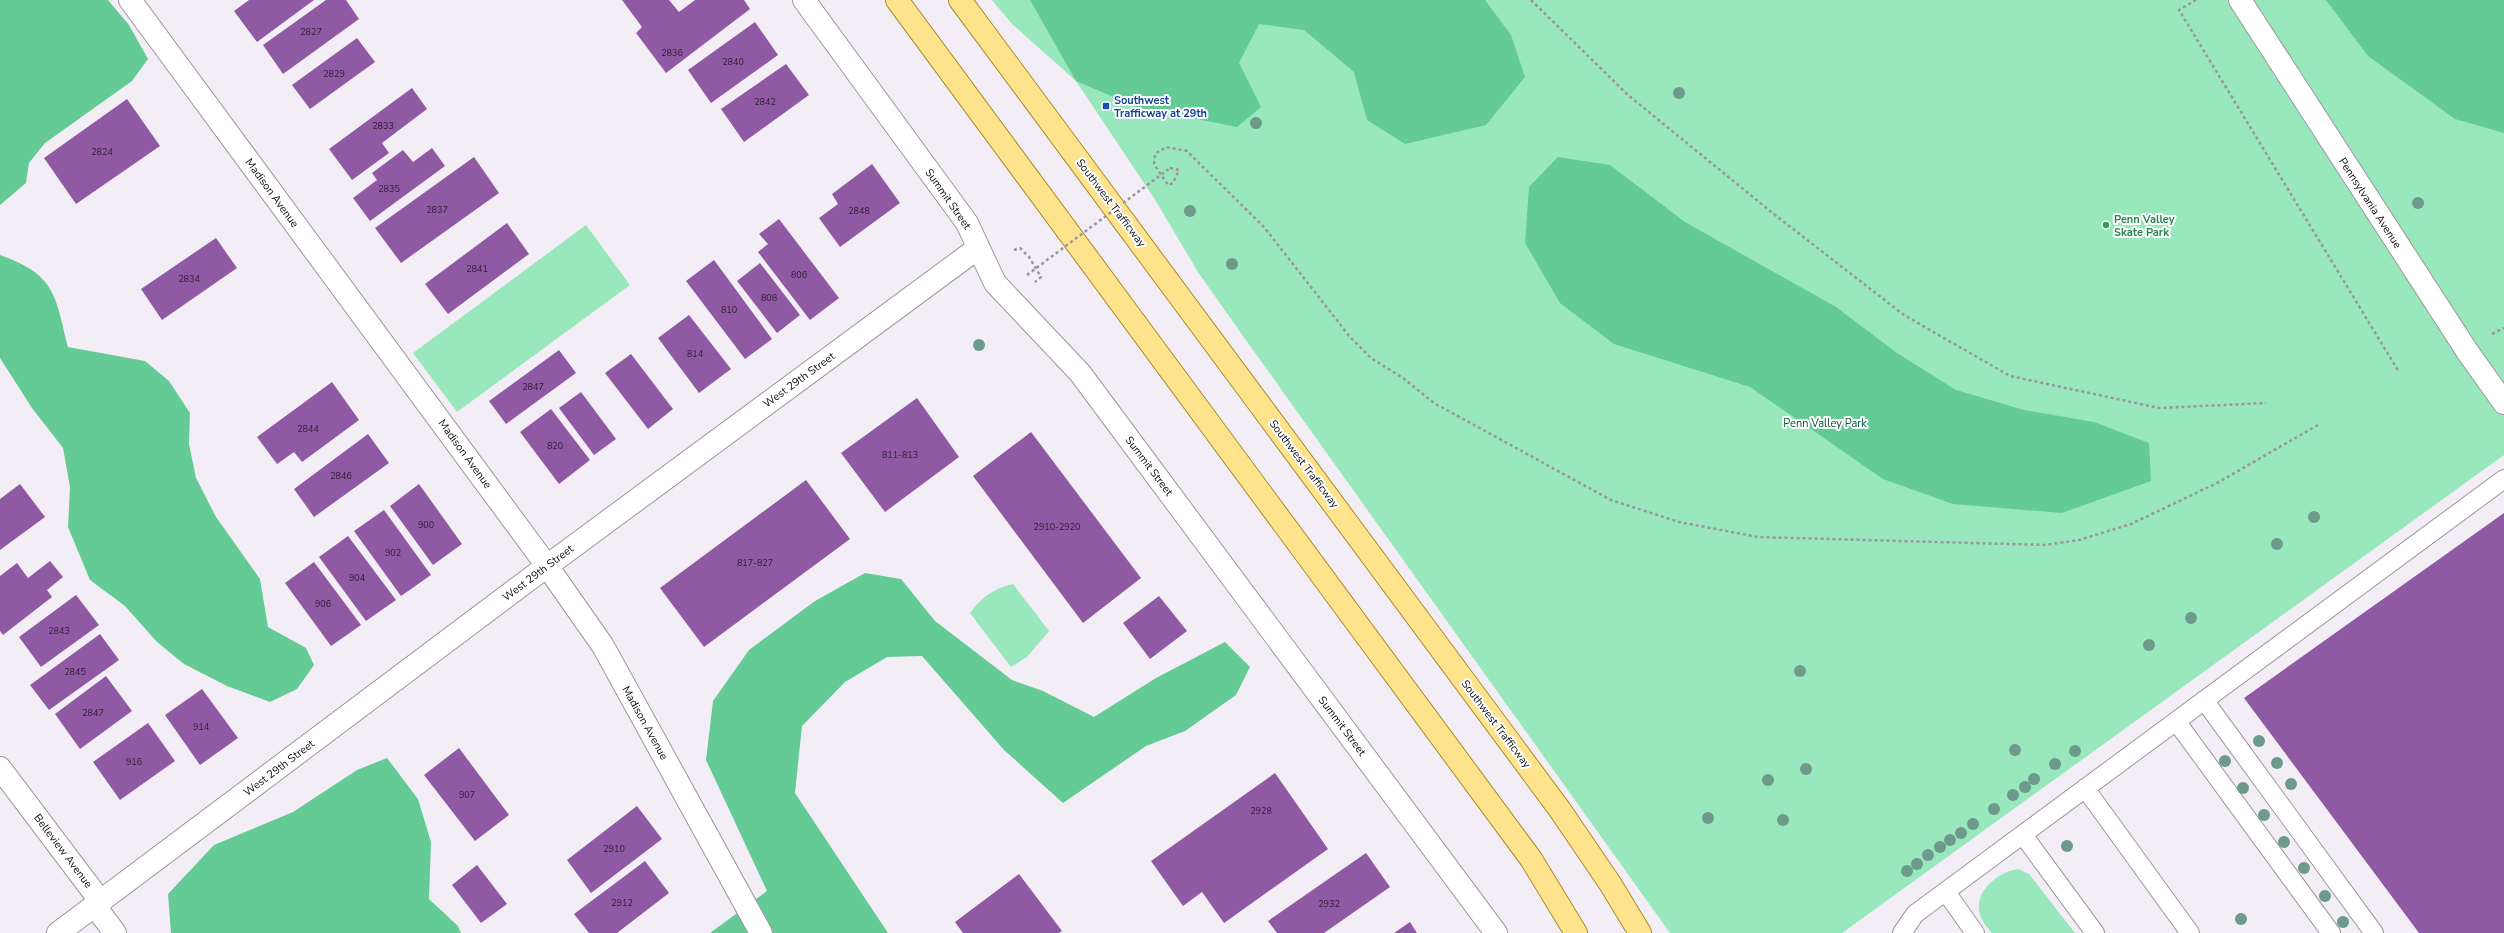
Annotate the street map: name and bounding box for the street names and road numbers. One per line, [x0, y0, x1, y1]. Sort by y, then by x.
street label: Madison Avenue [242, 155, 302, 231]
street label: Pennsylvania Avenue [2335, 155, 2405, 251]
street label: Southwest Trafficway [1073, 156, 1149, 250]
street label: Summit Street [921, 166, 975, 233]
street label: West 29th Street [760, 349, 838, 411]
street label: Madison Avenue [435, 416, 495, 492]
street label: Southwest Trafficway [1266, 417, 1342, 511]
street label: Summit Street [1122, 433, 1176, 499]
street label: West 29th Street [499, 541, 577, 605]
street label: Southwest Trafficway [1458, 677, 1534, 771]
street label: Madison Avenue [619, 683, 672, 763]
street label: Summit Street [1315, 693, 1369, 759]
street label: West 29th Street [240, 736, 318, 800]
street label: Belleview Avenue [30, 811, 96, 891]

